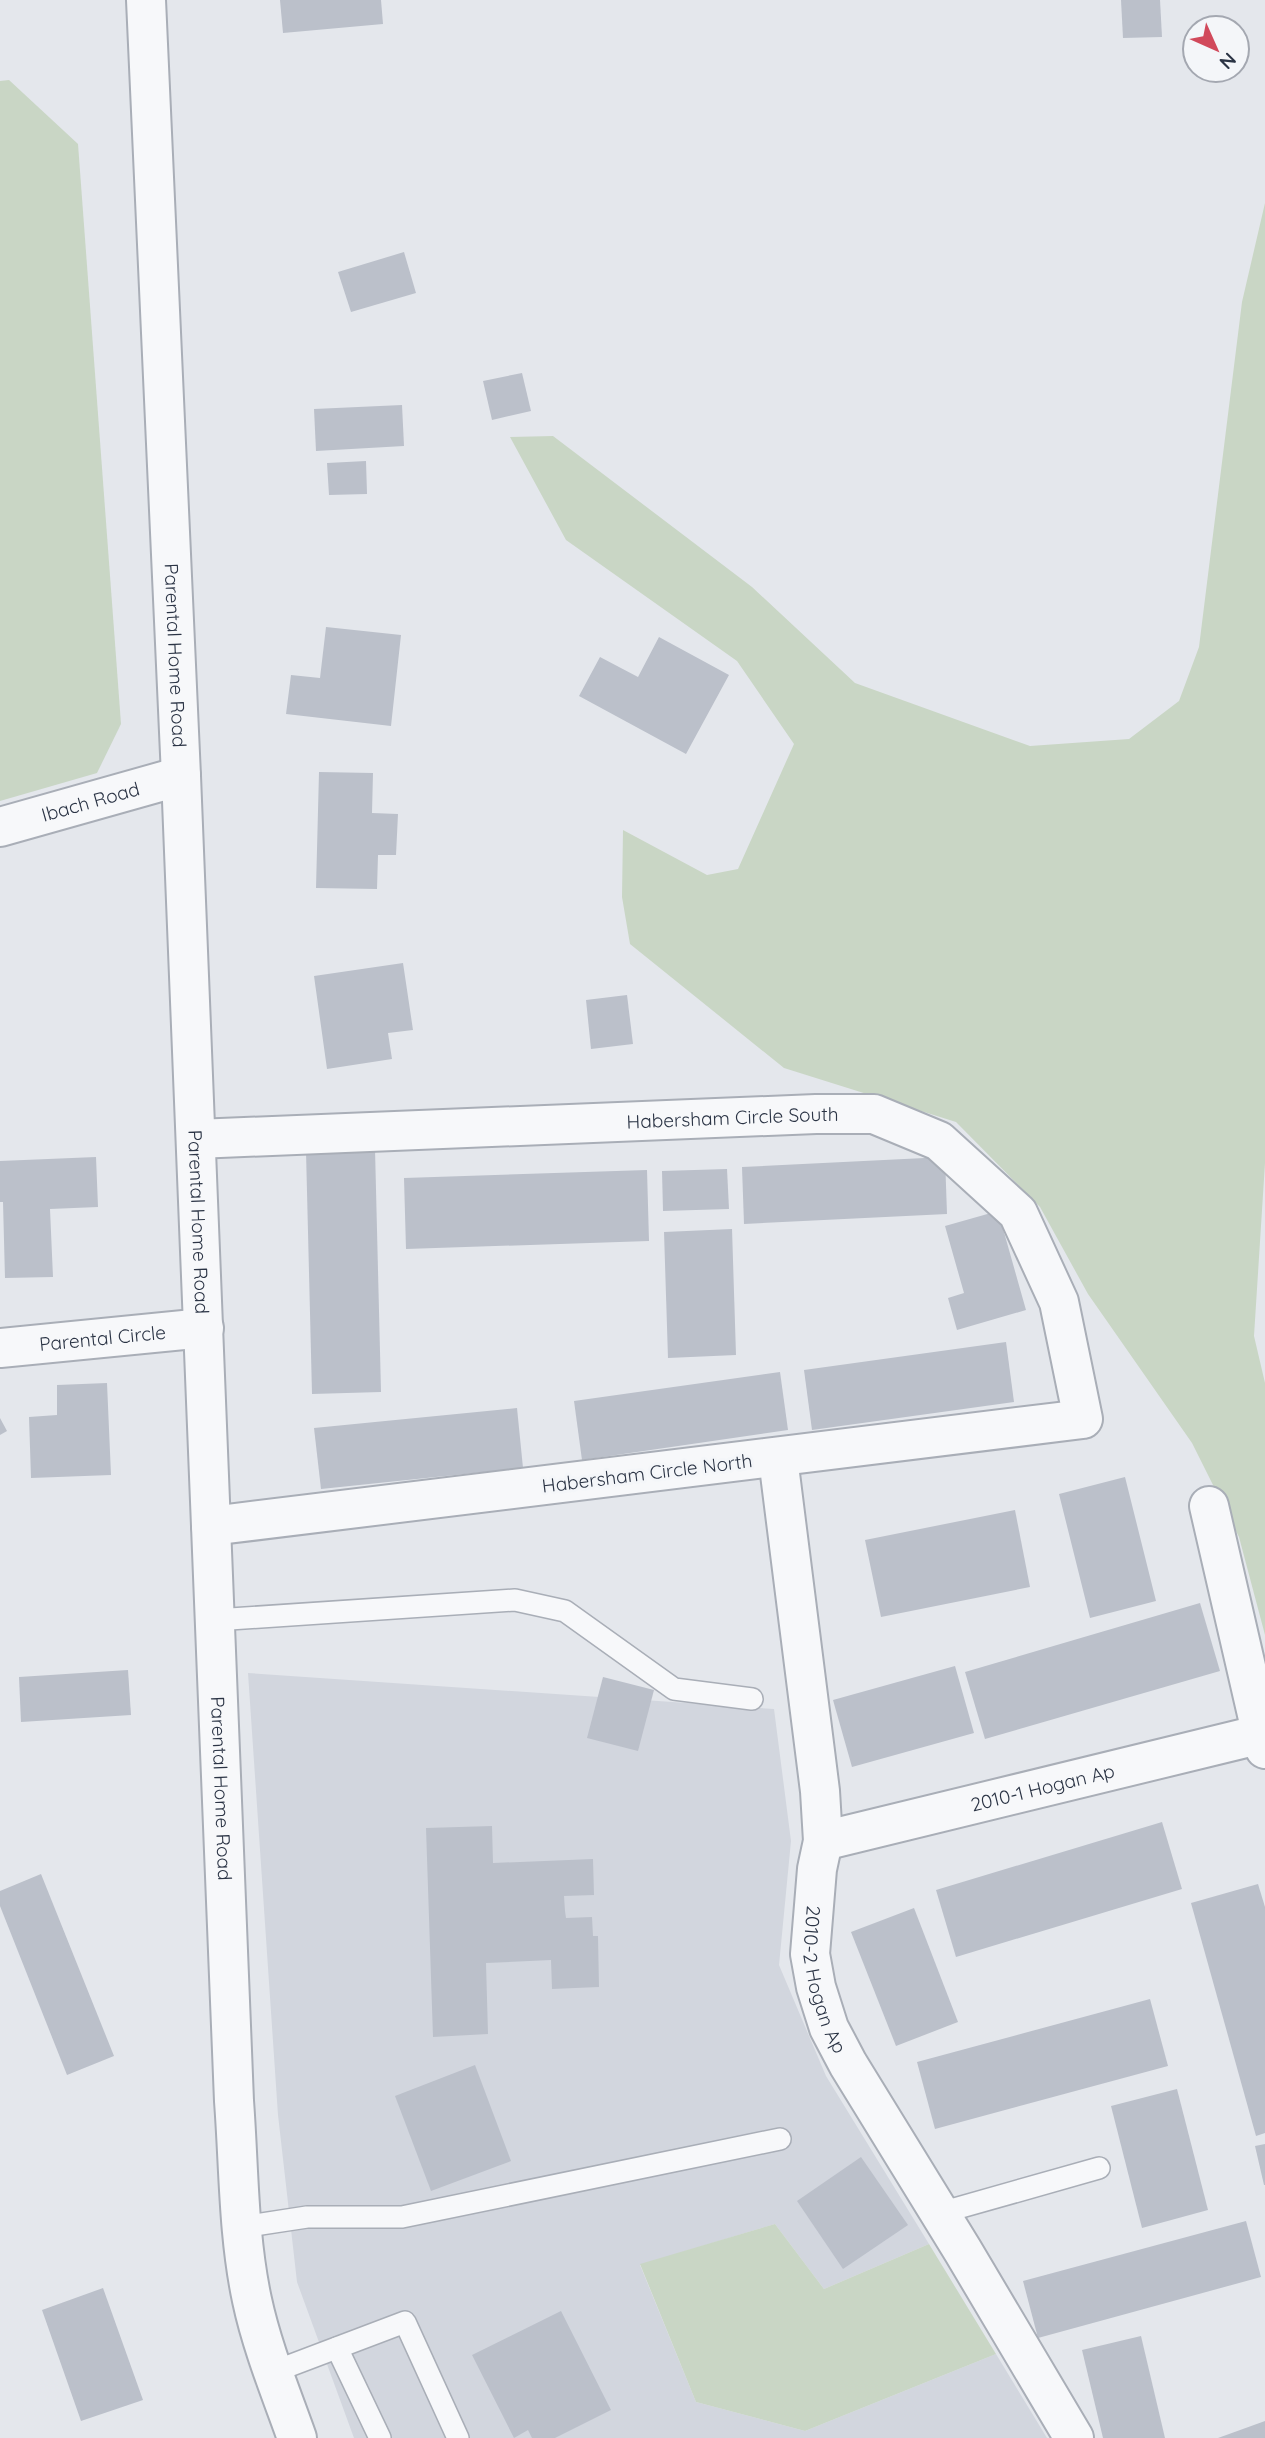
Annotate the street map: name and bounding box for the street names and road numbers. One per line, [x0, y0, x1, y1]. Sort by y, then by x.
street label: Parental Home Road [159, 563, 192, 748]
street label: Ibach Road [39, 776, 142, 827]
street label: Habersham Circle South [626, 1102, 839, 1134]
street label: Parental Home Road [183, 1129, 215, 1315]
street label: Parental Circle [38, 1320, 167, 1356]
street label: Habersham Circle North [540, 1448, 754, 1498]
street label: Parental Home Road [206, 1696, 237, 1881]
street label: 2010-1 Hogan Ap [968, 1758, 1117, 1817]
street label: 2010-2 Hogan Ap [798, 1905, 852, 2057]

